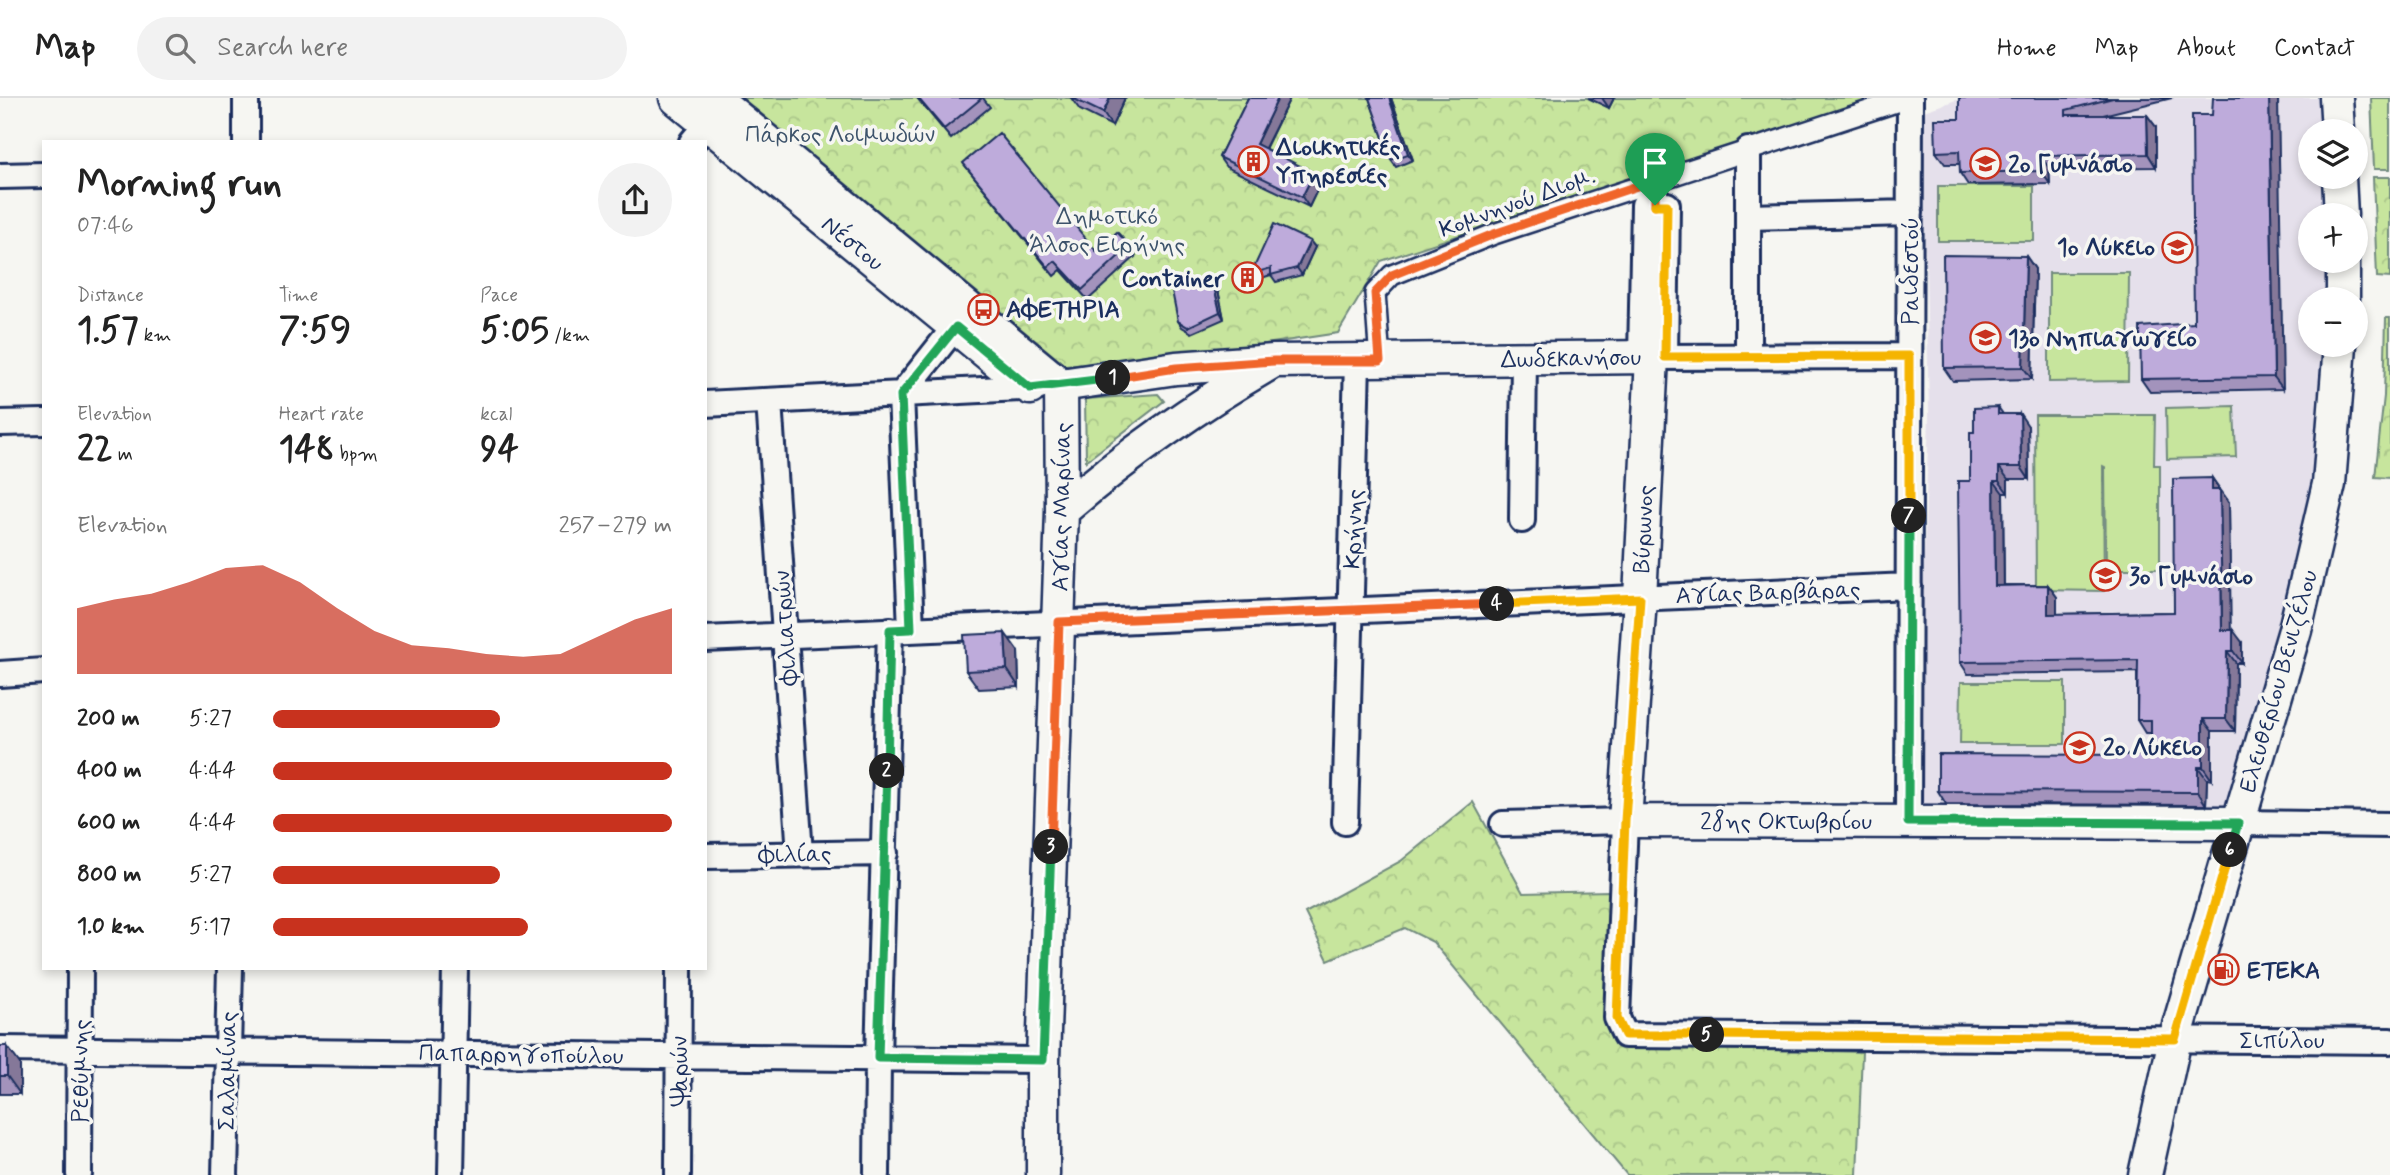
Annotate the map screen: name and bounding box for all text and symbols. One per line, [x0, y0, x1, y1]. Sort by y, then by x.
search box [137, 17, 627, 80]
text: Map [35, 26, 95, 70]
icon: search [161, 29, 199, 67]
text: Search here [217, 31, 348, 65]
text: Home [1997, 33, 2057, 64]
text: Map [2095, 33, 2139, 64]
text: About [2177, 33, 2236, 64]
text: Contact [2274, 33, 2355, 64]
map controls [2298, 119, 2368, 357]
button: layers [2298, 119, 2368, 189]
park label: Πάρκος Λοιμωδών [745, 120, 935, 151]
place label: Διοικητικές Υπηρεσίες [1275, 132, 1401, 192]
pin [1625, 133, 1685, 205]
building icon: Διοικητικές Υπηρεσίες [1236, 144, 1270, 178]
icon: arrive [1636, 144, 1674, 182]
school or university icon: 2ο Γυμνάσιο [1968, 147, 2002, 181]
place label: 2ο Γυμνάσιο [2008, 150, 2133, 181]
text: Morning run [77, 160, 282, 209]
street label: Κομνηνού Διομ. [1435, 161, 1600, 246]
button: share [598, 163, 672, 237]
park label: Δημοτικό Άλσος Ειρήνης [1029, 202, 1185, 261]
button: + [2298, 203, 2368, 273]
street label: Νέστου [814, 209, 891, 279]
text: 07:46 [77, 211, 134, 241]
street label: Ραιδεστού [1896, 217, 1927, 325]
school or university icon: 1ο Λύκειο [2161, 230, 2195, 264]
place label: 1ο Λύκειο [2057, 233, 2155, 264]
building icon: Container [1230, 261, 1264, 295]
place label: Container [1121, 264, 1225, 295]
text: Distance [77, 283, 144, 308]
text: Time [279, 283, 318, 308]
text: Pace [480, 283, 518, 308]
button: − [2298, 287, 2368, 357]
bus stop icon: ΑΦΕΤΗΡΙΑ [966, 292, 1000, 326]
place label: ΑΦΕΤΗΡΙΑ [1006, 295, 1120, 326]
text: 1.57 [77, 308, 139, 354]
text: 7:59 [279, 308, 351, 354]
text: 5:05 [480, 308, 549, 354]
school or university icon: 13ο Νηπιαγωγείο [1968, 321, 2002, 355]
text: km [139, 323, 171, 348]
text: /km [549, 323, 590, 348]
place label: 13ο Νηπιαγωγείο [2008, 324, 2197, 355]
street label: Δωδεκανήσου [1500, 343, 1642, 376]
pin: 1 [1096, 360, 1130, 396]
text: 1 [1108, 365, 1117, 390]
text: Elevation [77, 402, 152, 427]
text: Heart rate [279, 402, 364, 427]
text: kcal [480, 402, 512, 427]
street label: Αγίας Μαρίνας [1046, 422, 1079, 592]
text: 22 [77, 427, 113, 473]
text: 148 [279, 427, 334, 473]
text: 94 [480, 427, 519, 473]
text: m [113, 442, 133, 467]
text: bpm [334, 442, 378, 467]
street label: Βύρωνος [1627, 484, 1662, 574]
street label: Κρήνης [1338, 488, 1371, 570]
pin: 7 [1892, 498, 1926, 534]
text: 7 [1903, 503, 1914, 528]
text: Elevation [77, 511, 168, 541]
text: 257–279 m [558, 511, 672, 541]
school or university icon: 3ο Γυμνάσιο [2089, 559, 2123, 593]
place label: 3ο Γυμνάσιο [2129, 562, 2253, 593]
street label: Ελευθερίου Βενιζέλου [2232, 566, 2326, 796]
street label: Φιλιατρών [767, 569, 806, 687]
street label: Αγίας Βαρβάρας [1675, 575, 1861, 612]
pin: 4 [1480, 587, 1514, 622]
text: 4 [1491, 591, 1502, 616]
text: 200 m [77, 704, 140, 734]
text: 5:27 [189, 704, 232, 734]
school or university icon: 2ο Λύκειο [2063, 730, 2097, 764]
place label: 2ο Λύκειο [2103, 733, 2202, 764]
pin: 2 [870, 754, 904, 788]
text: 400 m [77, 756, 142, 786]
text: 4:44 [189, 756, 236, 786]
text: 2 [882, 758, 891, 783]
street label: 28ης Οκτωβρίου [1700, 807, 1872, 838]
text: 600 m [77, 808, 140, 838]
text: 4:44 [189, 808, 236, 838]
pin: 3 [1034, 830, 1068, 864]
pin: 6 [2212, 832, 2248, 868]
text: 3 [1046, 834, 1055, 859]
text: 6 [2225, 837, 2234, 862]
street label: Φιλίας [757, 839, 832, 872]
text: 800 m [77, 860, 141, 890]
text: 5:27 [189, 860, 232, 890]
text: 1.0 km [77, 912, 145, 942]
text: 5:17 [189, 912, 231, 942]
fuel station icon: ΕΤΕΚΑ [2207, 953, 2241, 987]
place label: ΕΤΕΚΑ [2247, 956, 2320, 987]
street label: Σαλαμίνας [212, 1011, 245, 1131]
pin: 5 [1690, 1018, 1724, 1052]
street label: Ρεθύμνης [66, 1019, 97, 1123]
text: 5 [1701, 1022, 1712, 1047]
street label: Σιπύλου [2239, 1026, 2325, 1057]
street label: Ψαρών [665, 1036, 696, 1107]
street label: Παπαρρηγοπούλου [418, 1038, 624, 1073]

